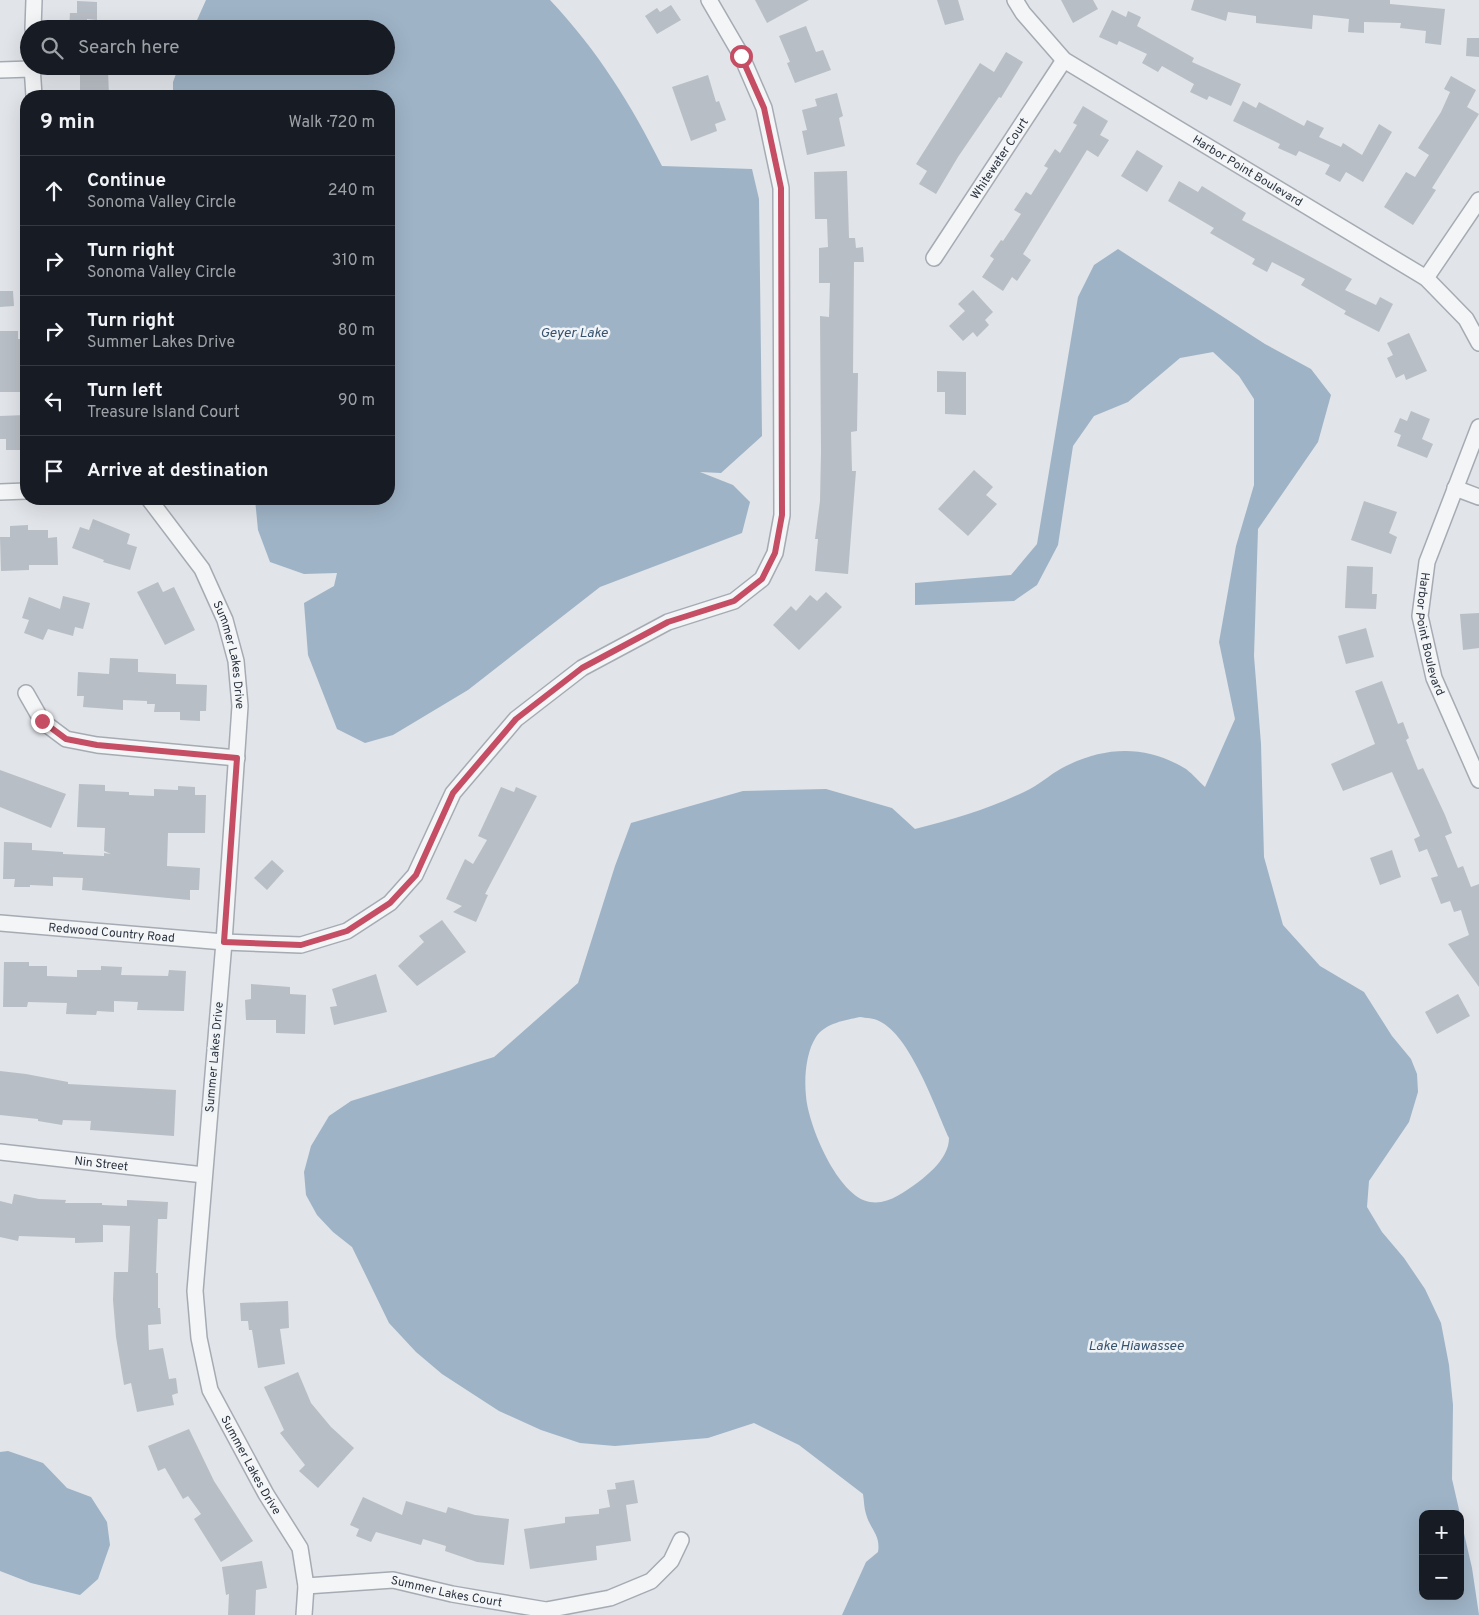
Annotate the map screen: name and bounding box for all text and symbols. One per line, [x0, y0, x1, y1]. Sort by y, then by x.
search box [20, 20, 395, 75]
icon: search [38, 34, 66, 62]
text: Search here [78, 36, 180, 60]
route start [730, 45, 753, 68]
text: 9 min [40, 109, 95, 136]
text: Walk · 720 m [288, 113, 375, 133]
street label: Whitewater Court [968, 115, 1033, 203]
street label: Harbor Point Boulevard [1189, 132, 1305, 211]
text: Continue [87, 169, 166, 193]
icon: ahead [40, 177, 68, 205]
text: 240 m [328, 181, 375, 201]
text: Sonoma Valley Circle [87, 193, 236, 213]
text: Turn right [87, 239, 175, 263]
icon: right [40, 247, 68, 275]
text: 310 m [332, 251, 375, 271]
text: Sonoma Valley Circle [87, 263, 236, 283]
text: Turn right [87, 309, 175, 333]
icon: right [40, 317, 68, 345]
text: 80 m [338, 321, 375, 341]
water label: Geyer Lake [540, 325, 609, 342]
text: Summer Lakes Drive [87, 333, 235, 353]
text: Turn left [87, 379, 163, 403]
icon: left [40, 387, 68, 415]
text: 90 m [338, 391, 375, 411]
text: Treasure Island Court [87, 403, 240, 423]
icon: arrive [40, 457, 68, 485]
text: Arrive at destination [87, 459, 268, 483]
street label: Harbor Point Boulevard [1411, 571, 1448, 698]
street label: Summer Lakes Drive [208, 599, 247, 710]
route end [31, 710, 54, 733]
street label: Redwood Country Road [48, 920, 175, 947]
street label: Summer Lakes Drive [202, 1001, 228, 1113]
street label: Nin Street [73, 1153, 129, 1175]
water label: Lake Hiawassee [1088, 1338, 1184, 1355]
street label: Summer Lakes Drive [216, 1413, 284, 1518]
map controls [1419, 1510, 1464, 1600]
button: + [1419, 1510, 1464, 1555]
button: − [1419, 1555, 1464, 1600]
street label: Summer Lakes Court [389, 1573, 503, 1611]

